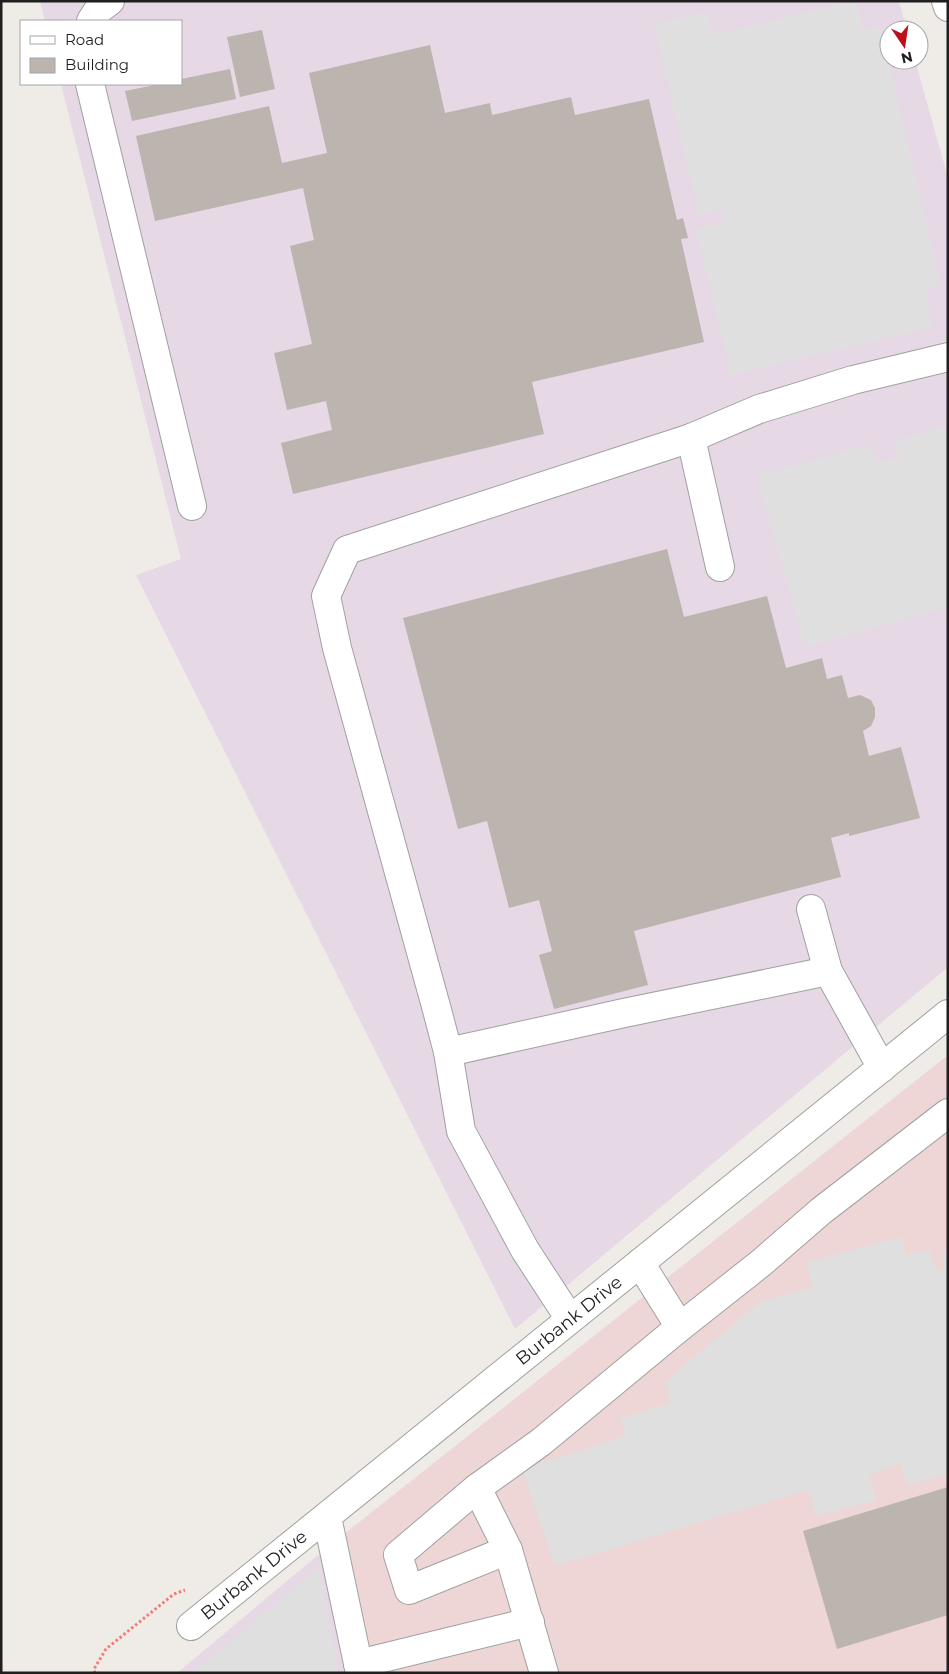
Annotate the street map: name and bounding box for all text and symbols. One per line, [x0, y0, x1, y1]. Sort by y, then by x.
legend [20, 20, 182, 85]
north arrow [879, 20, 929, 70]
text: Road [65, 30, 104, 49]
text: N [899, 48, 914, 68]
text: Building [65, 55, 129, 74]
street label: Burbank Drive [511, 1271, 627, 1370]
street label: Burbank Drive [196, 1525, 312, 1625]

